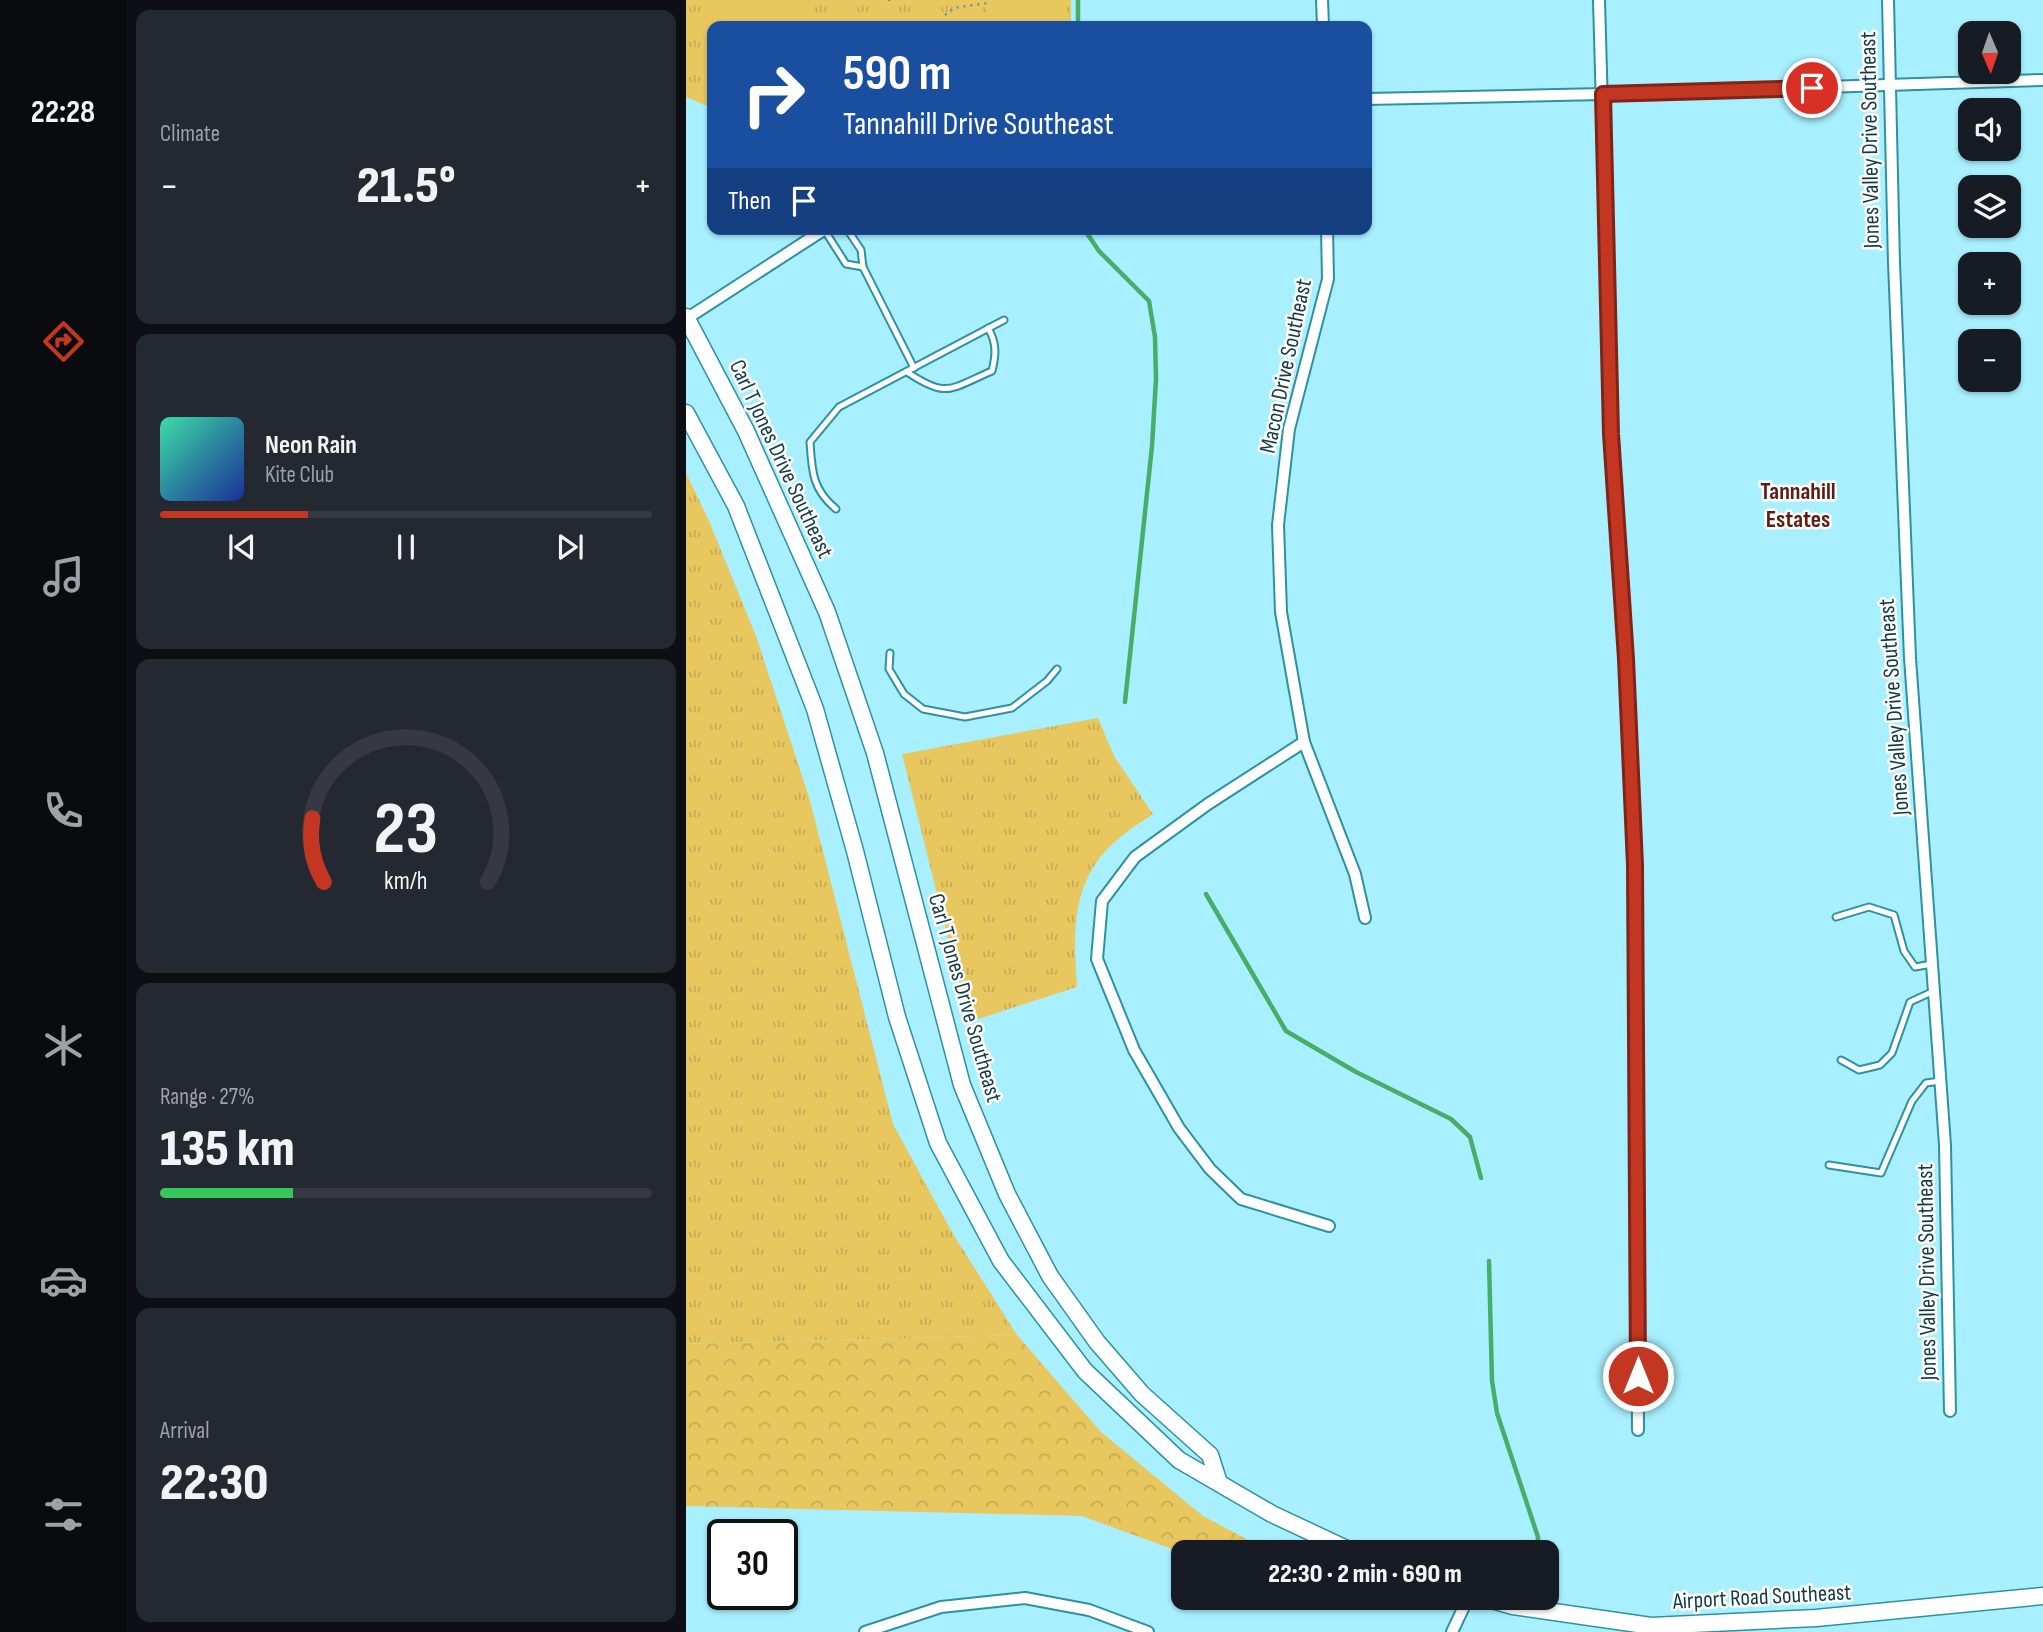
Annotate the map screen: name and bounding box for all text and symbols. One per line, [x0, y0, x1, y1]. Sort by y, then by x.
north arrow [1958, 21, 2021, 84]
map controls [1958, 21, 2021, 392]
street label: Jones Valley Drive Southeast [1854, 31, 1886, 250]
text: 590 m [843, 45, 951, 104]
icon: right [728, 49, 819, 140]
pin [1782, 58, 1842, 118]
icon: arrive [1793, 69, 1831, 107]
text: 22:28 [31, 93, 95, 132]
button: sound [1958, 98, 2021, 161]
text: Tannahill Drive Southeast [843, 105, 1114, 144]
text: Climate [160, 120, 220, 148]
text: 21.5° [356, 155, 456, 218]
text: − [160, 164, 179, 209]
text: + [633, 164, 652, 209]
button: layers [1958, 175, 2021, 238]
icon: arrive [785, 182, 823, 220]
text: Then [728, 186, 771, 217]
button: + [1958, 252, 2021, 315]
street label: Macon Drive Southeast [1254, 276, 1318, 456]
icon: directions [39, 317, 88, 366]
button: − [1958, 329, 2021, 392]
street label: Carl T Jones Drive Southeast [723, 355, 839, 563]
text: Neon Rain [265, 430, 357, 461]
text: Kite Club [265, 461, 334, 489]
district label: Tannahill Estates [1760, 477, 1836, 534]
icon: previous [223, 528, 261, 566]
icon: pause [387, 528, 425, 566]
icon: next [551, 528, 589, 566]
icon: music [39, 552, 88, 601]
street label: Jones Valley Drive Southeast [1872, 598, 1916, 817]
icon: phone [39, 786, 88, 835]
text: 23 [374, 786, 438, 874]
text: km/h [384, 866, 428, 897]
street label: Carl T Jones Drive Southeast [922, 891, 1008, 1105]
icon: climate [39, 1021, 88, 1070]
text: Range · 27% [160, 1083, 255, 1111]
text: 135 km [160, 1118, 295, 1181]
street label: Jones Valley Drive Southeast [1911, 1163, 1943, 1382]
icon: car [39, 1256, 88, 1305]
position arrow [1601, 1339, 1675, 1413]
text: Arrival [160, 1417, 209, 1445]
text: 22:30 [160, 1452, 269, 1515]
icon: filters [39, 1490, 88, 1539]
speed limit sign: 30 [707, 1519, 798, 1610]
text: 22:30 · 2 min · 690 m [1268, 1559, 1462, 1590]
street label: Airport Road Southeast [1671, 1578, 1852, 1616]

